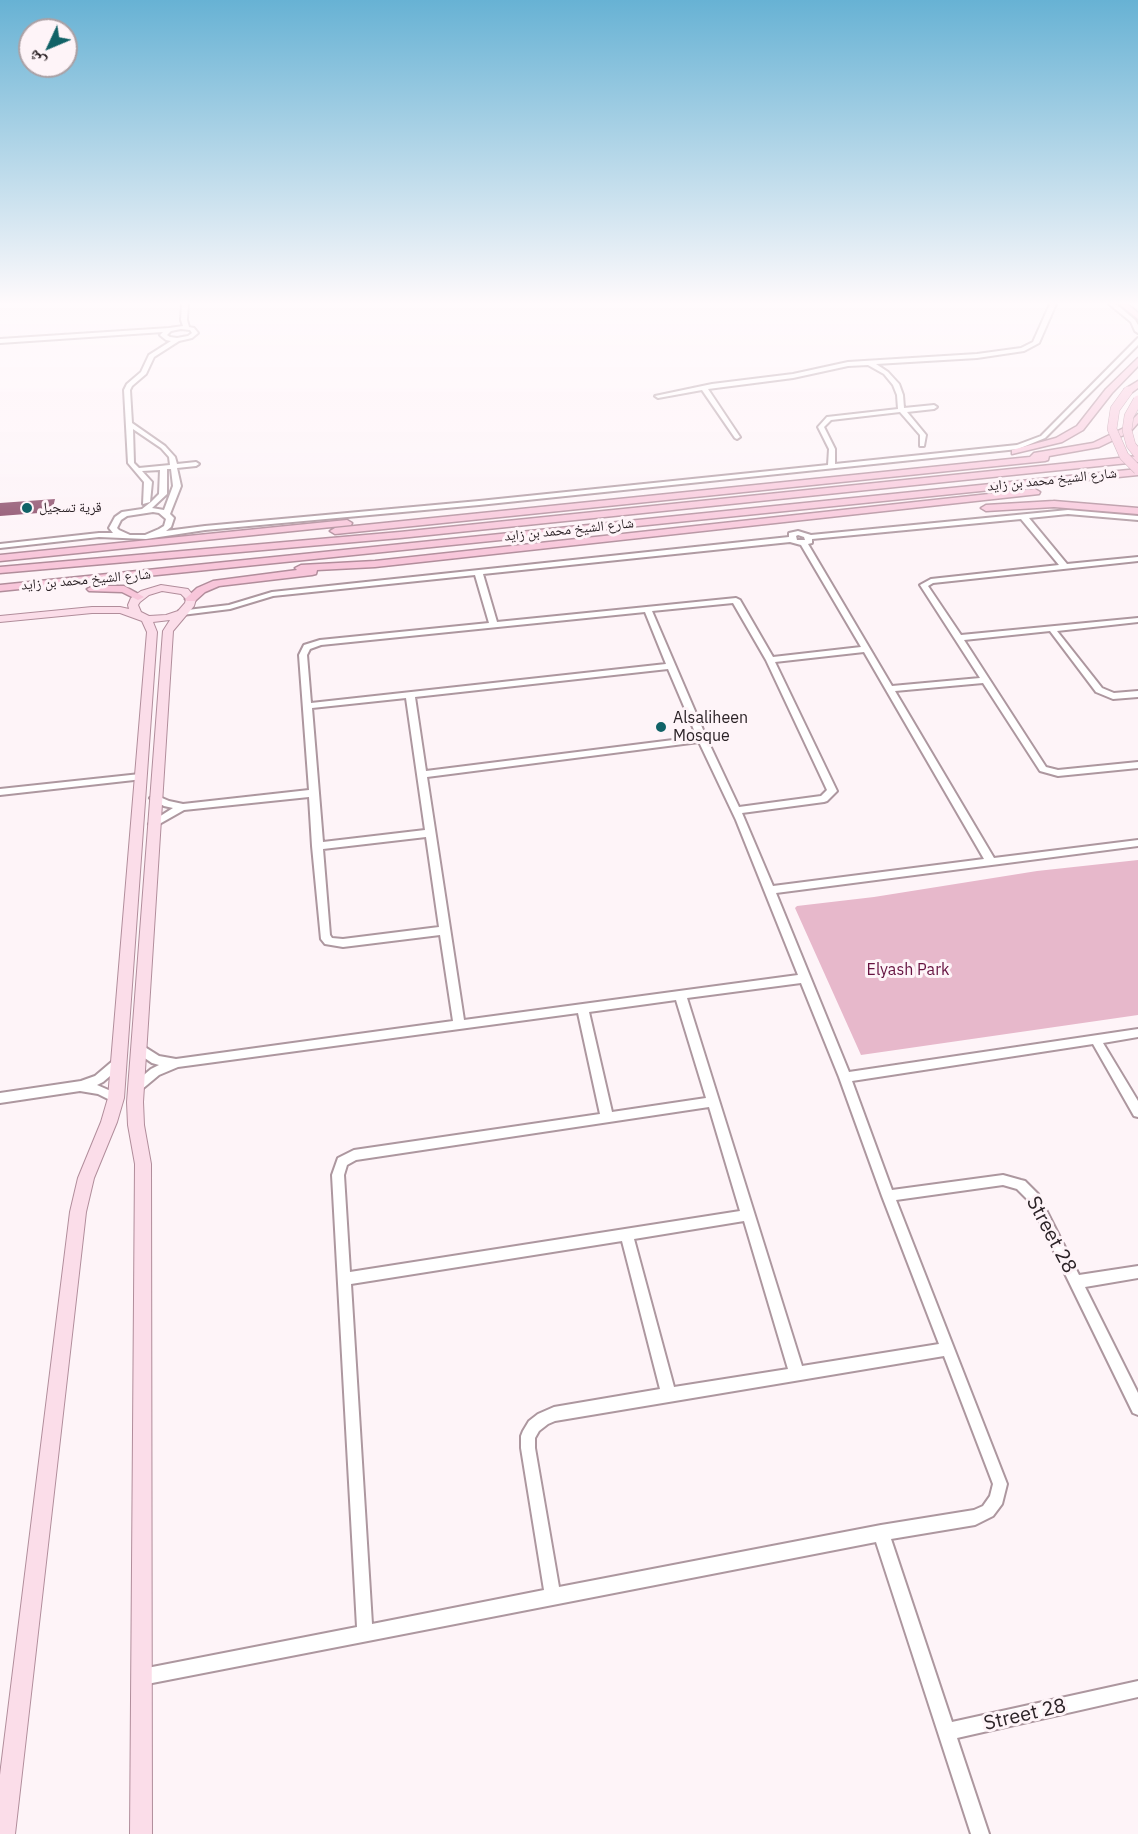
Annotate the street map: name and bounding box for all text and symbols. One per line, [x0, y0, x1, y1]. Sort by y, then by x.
north arrow [18, 18, 78, 78]
text: ش [23, 46, 50, 72]
street label: شارع الشيخ محمد بن زايد [986, 465, 1118, 495]
place label: قرية تسجيل [39, 500, 102, 516]
marker: قرية تسجيل [20, 501, 34, 515]
street label: شارع الشيخ محمد بن زايد [503, 515, 635, 545]
street label: شارع الشيخ محمد بن زايد [20, 566, 152, 594]
place label: Alsaliheen Mosque [673, 708, 748, 746]
marker: Alsaliheen Mosque [654, 720, 668, 734]
park label: Elyash Park [867, 960, 949, 980]
street label: Street 28 [1021, 1192, 1081, 1278]
street label: Street 28 [982, 1694, 1068, 1736]

